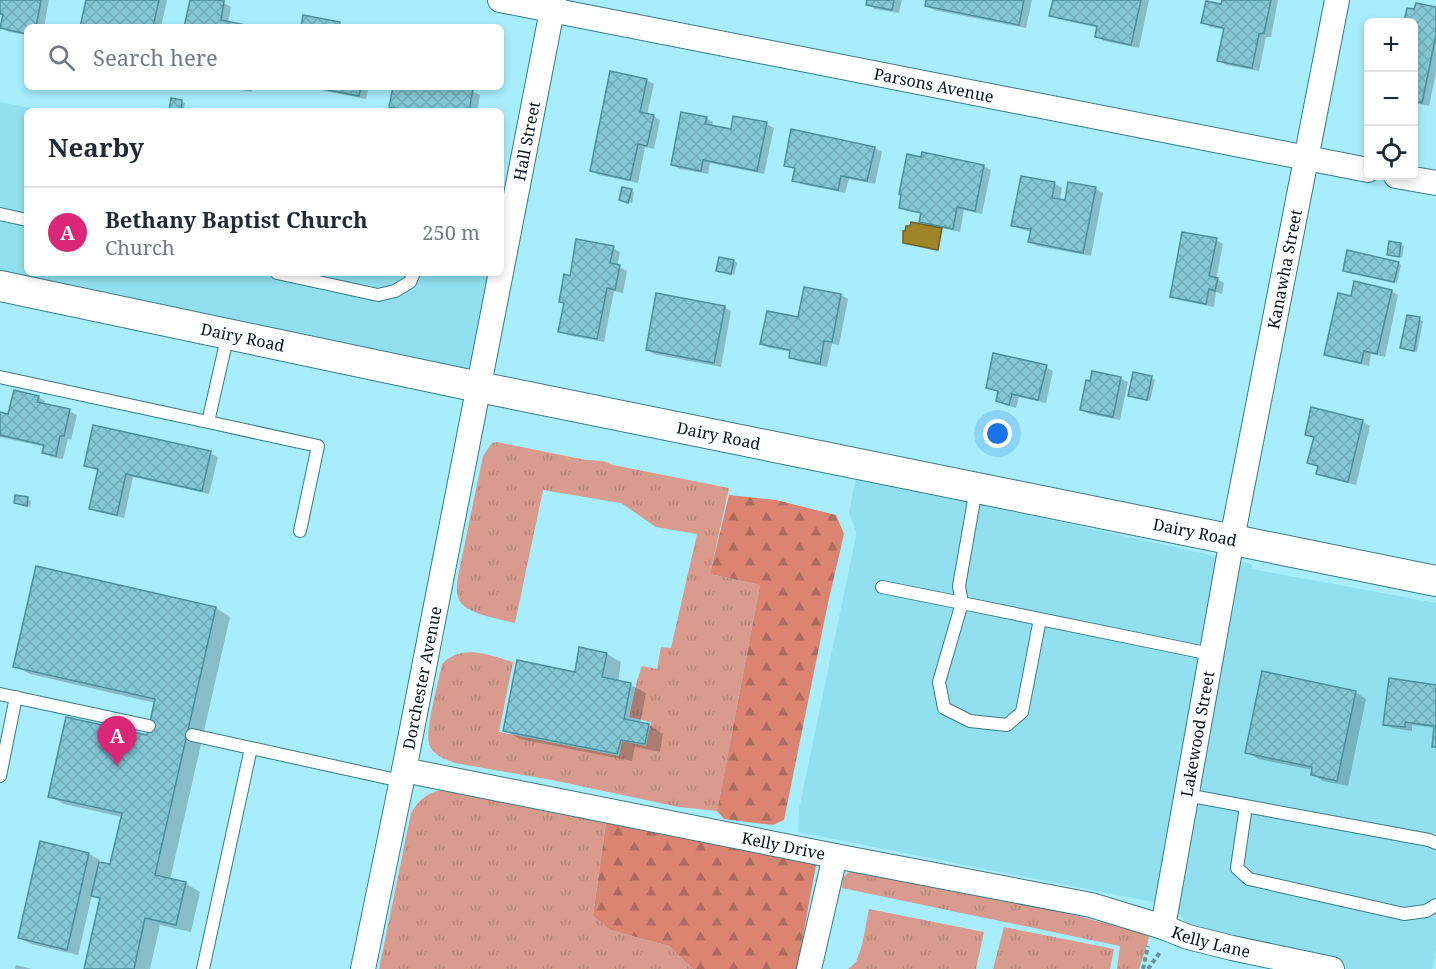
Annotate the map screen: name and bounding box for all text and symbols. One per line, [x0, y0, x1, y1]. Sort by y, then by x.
map controls [1364, 18, 1418, 180]
button: + [1364, 18, 1418, 72]
search box [24, 24, 504, 90]
icon: search [45, 41, 78, 74]
text: Search here [93, 42, 218, 72]
street label: Parsons Avenue [872, 62, 996, 107]
button: − [1364, 72, 1418, 126]
street label: Hall Street [508, 99, 545, 183]
button: locate [1364, 126, 1418, 180]
text: Nearby [48, 129, 144, 165]
text: Bethany Baptist Church [105, 204, 368, 234]
street label: Kanawha Street [1262, 207, 1307, 331]
text: A [60, 219, 75, 246]
text: 250 m [422, 219, 480, 246]
text: Church [105, 234, 175, 261]
street label: Dairy Road [199, 318, 287, 357]
street label: Dairy Road [675, 416, 763, 455]
your location [983, 419, 1012, 448]
street label: Dairy Road [1151, 513, 1239, 551]
street label: Dorchester Avenue [397, 604, 447, 751]
street label: Lakewood Street [1175, 669, 1219, 799]
pin: A [98, 716, 136, 766]
street label: Kelly Drive [740, 827, 827, 865]
street label: Kelly Lane [1169, 921, 1252, 963]

